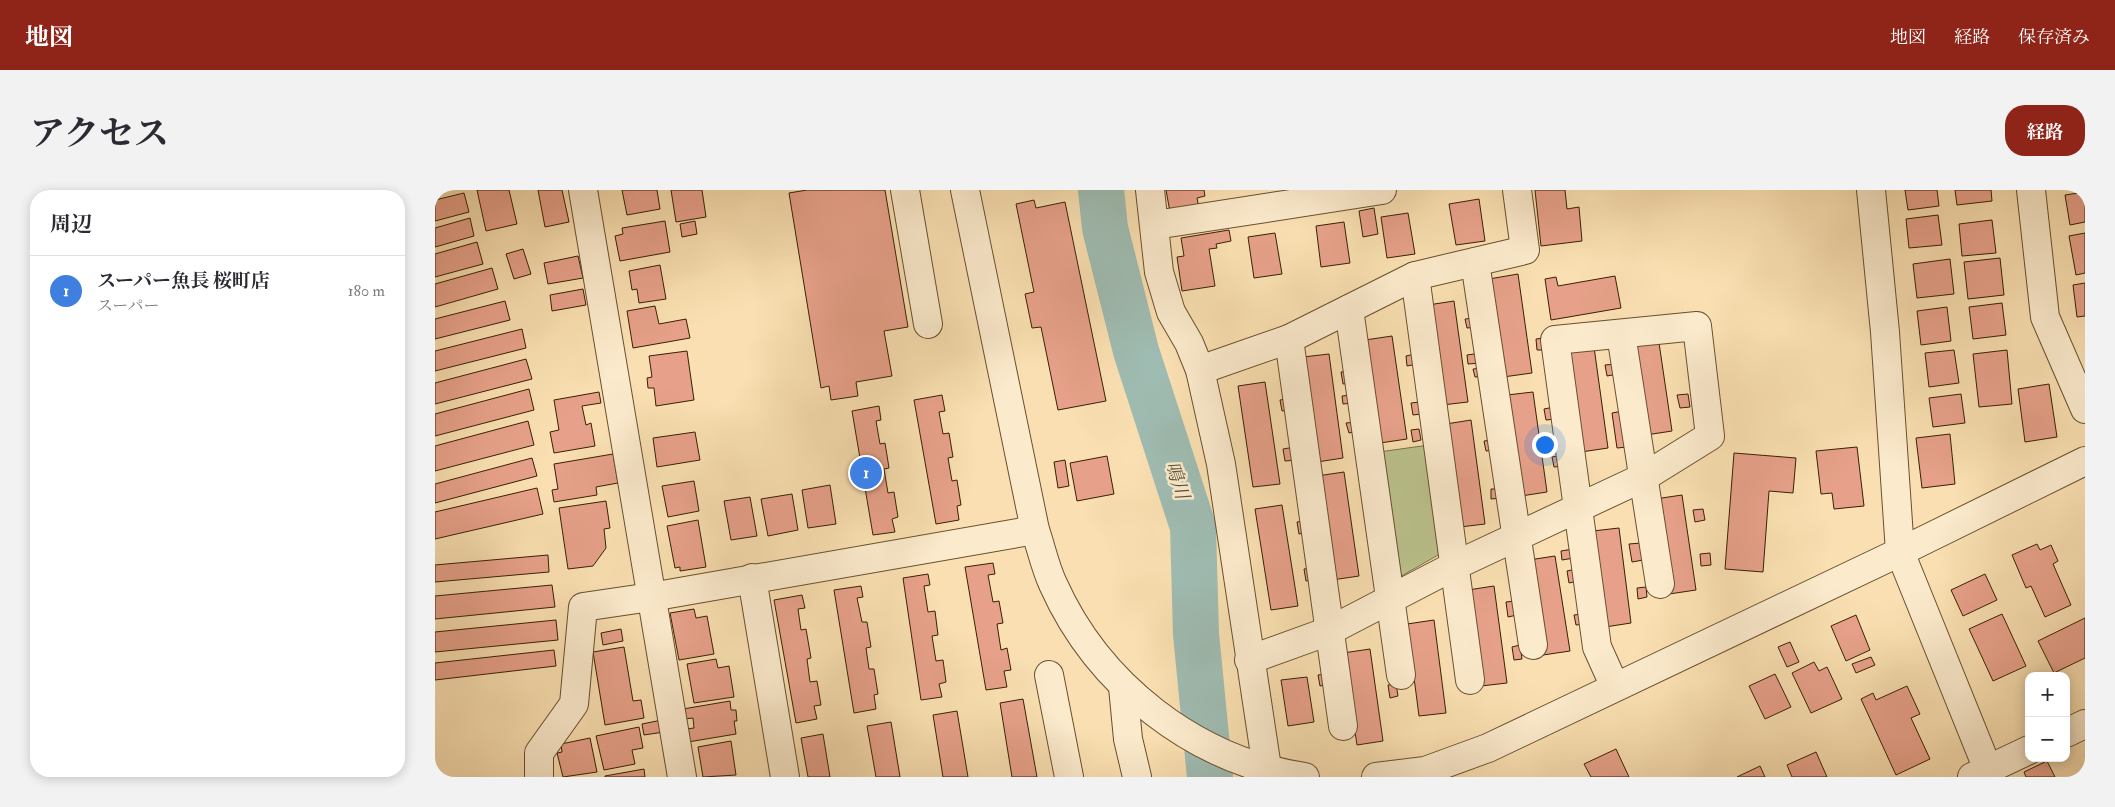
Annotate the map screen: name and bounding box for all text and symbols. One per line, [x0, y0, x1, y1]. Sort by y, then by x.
text: 地図 [25, 22, 73, 53]
text: 地図 [1890, 26, 1926, 49]
text: 経路 [1954, 26, 1990, 49]
text: 保存済み [2018, 26, 2090, 49]
button: 経路 [2005, 105, 2085, 156]
text: アクセス [30, 112, 169, 156]
text: 周辺 [50, 211, 92, 238]
text: スーパー魚長 桜町店 [97, 269, 270, 293]
text: 1 [63, 281, 69, 301]
text: 180 m [348, 281, 385, 301]
text: スーパー [97, 296, 159, 316]
your location [1532, 432, 1558, 458]
pin: 1 [850, 454, 882, 492]
water label: 鳴川 [1160, 459, 1195, 504]
map controls [2025, 672, 2070, 762]
button: + [2025, 672, 2070, 717]
button: − [2025, 717, 2070, 762]

